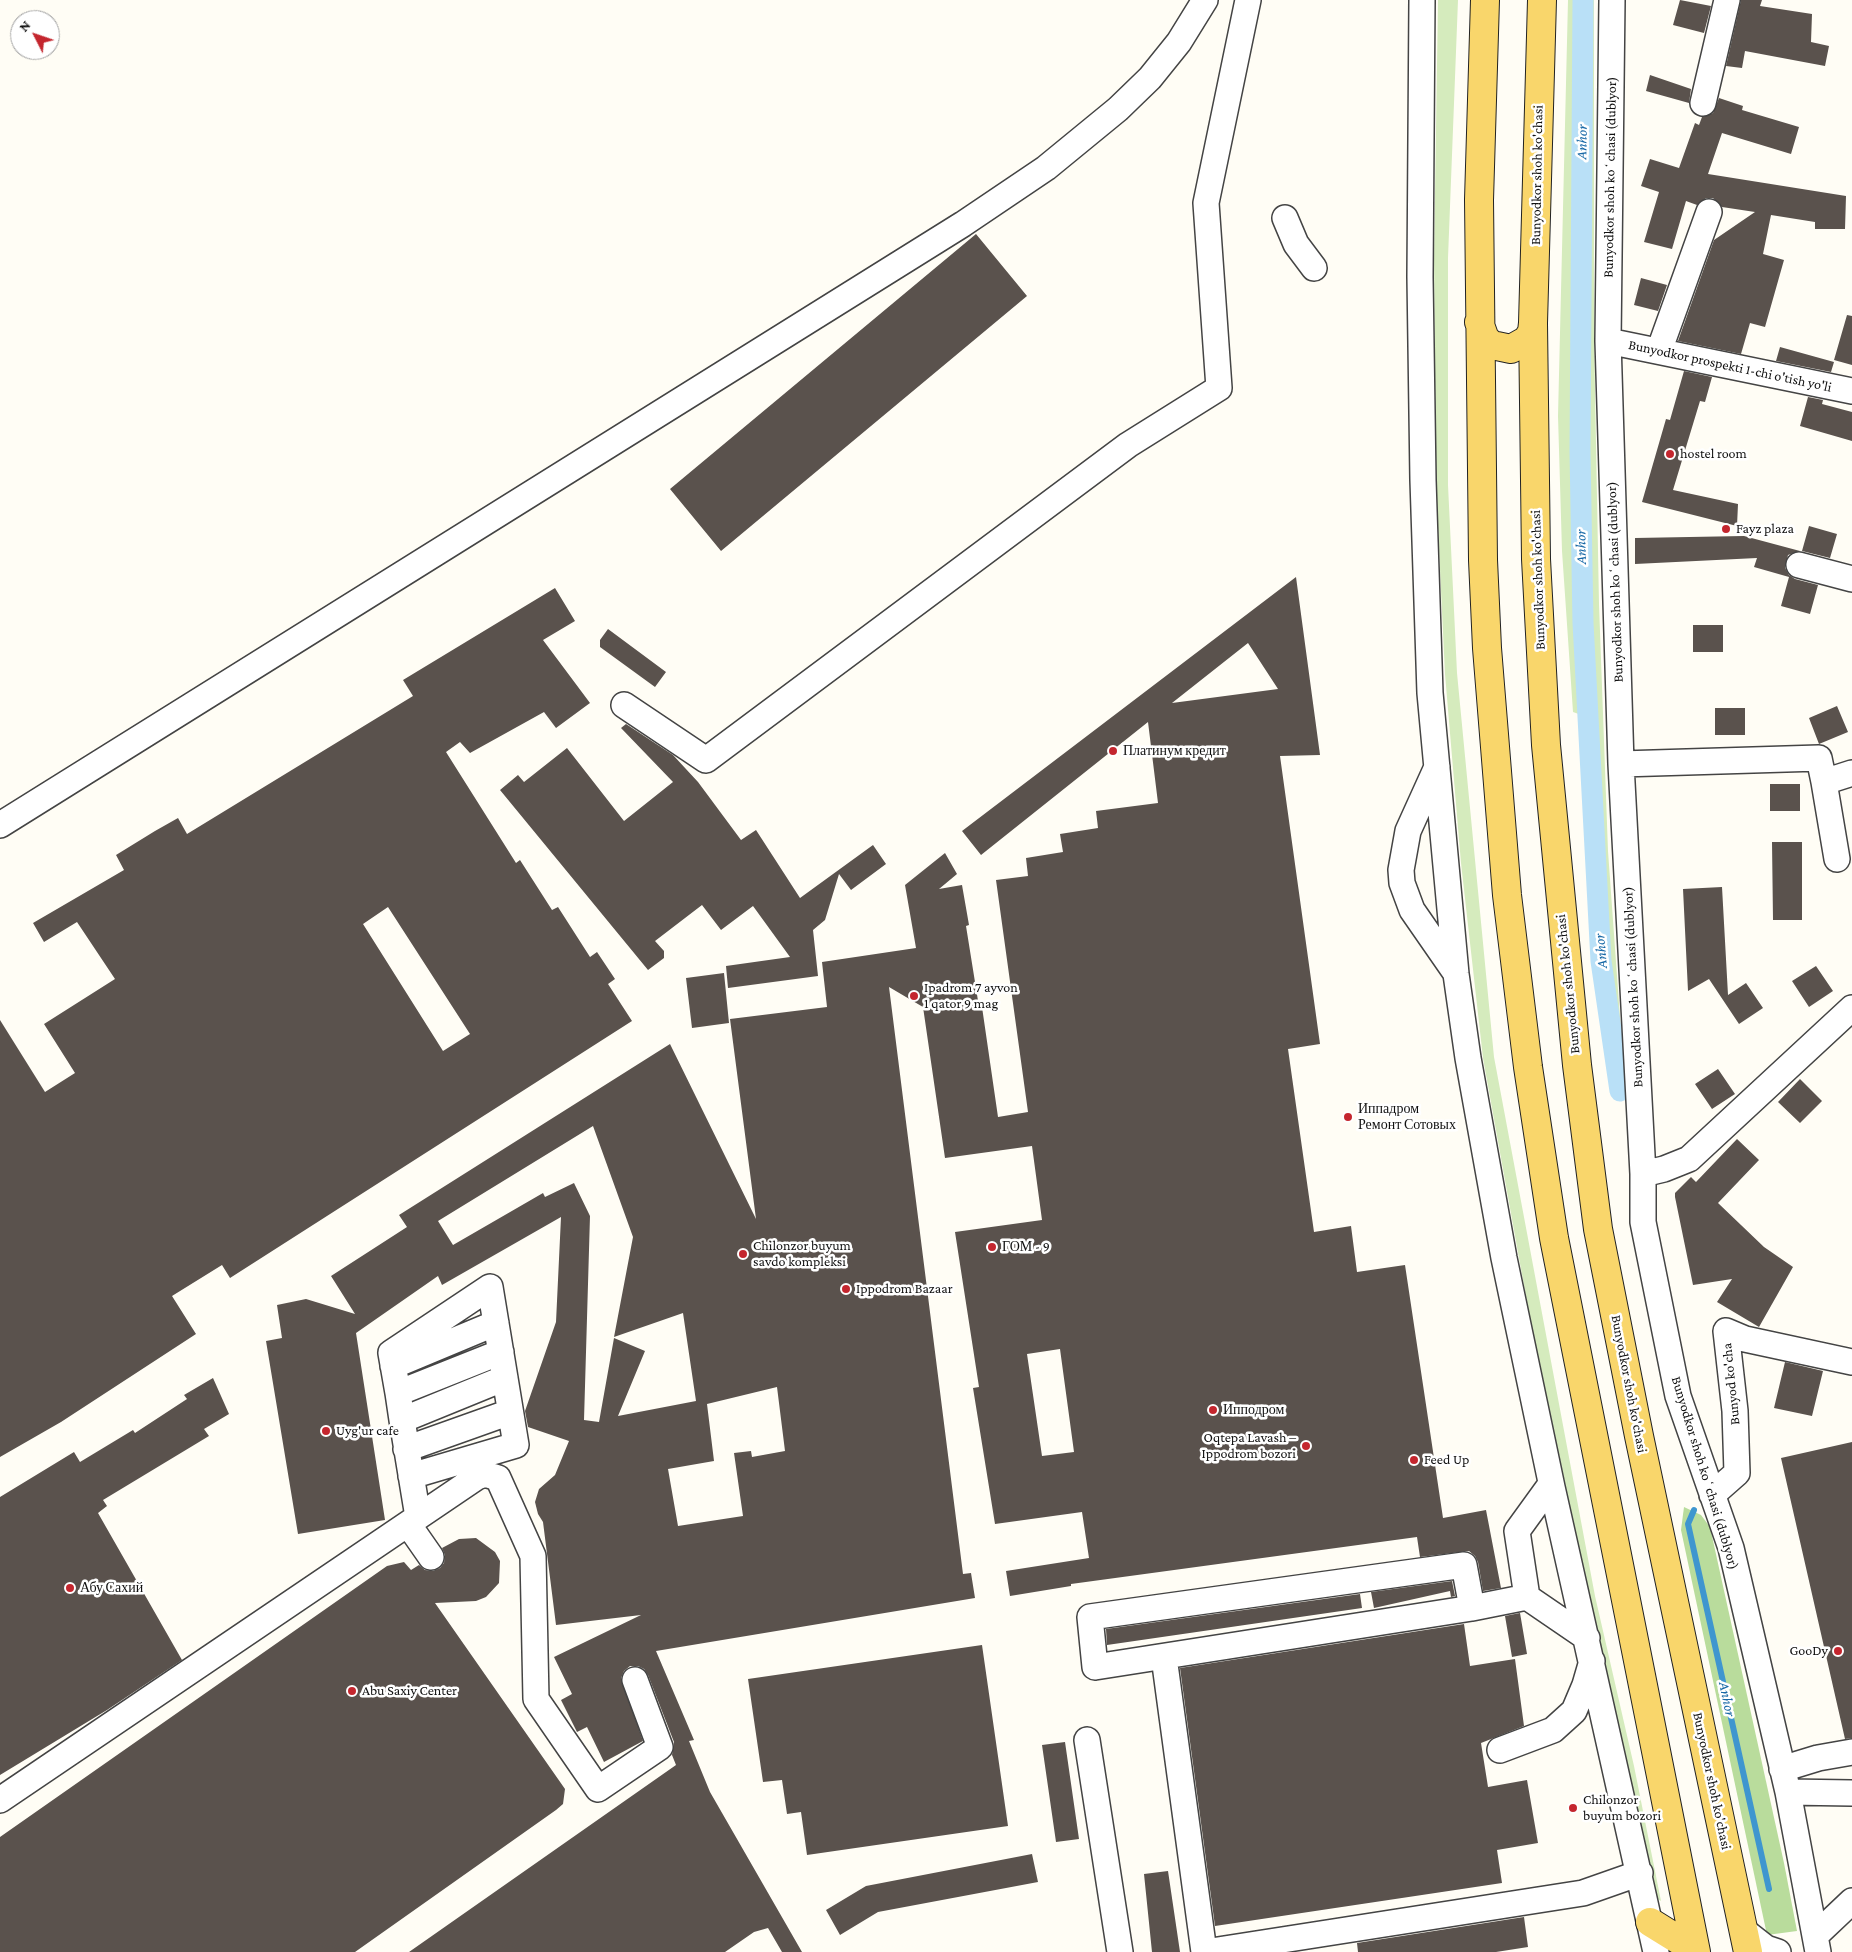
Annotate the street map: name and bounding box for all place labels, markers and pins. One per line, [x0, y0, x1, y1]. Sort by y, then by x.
place label: hostel room [1680, 446, 1747, 462]
marker: hostel room [1664, 448, 1676, 460]
place label: Fayz plaza [1736, 521, 1794, 537]
marker: Fayz plaza [1720, 523, 1732, 535]
place label: Платинум кредит [1123, 743, 1226, 759]
marker: Платинум кредит [1107, 745, 1119, 757]
place label: Ipadrom 7 ayvon 1 qator 9 mag [924, 980, 1018, 1012]
marker: Ipadrom 7 ayvon 1 qator 9 mag [908, 990, 920, 1002]
place label: Иппадром Ремонт Сотовых [1358, 1101, 1456, 1134]
marker: Иппадром Ремонт Сотовых [1342, 1111, 1354, 1123]
place label: Chilonzor buyum savdo kompleksi [753, 1238, 851, 1270]
place label: ГОМ - 9 [1002, 1239, 1050, 1255]
marker: ГОМ - 9 [986, 1241, 998, 1253]
marker: Chilonzor buyum savdo kompleksi [737, 1248, 749, 1260]
place label: Ippodrom Bazaar [856, 1281, 953, 1297]
marker: Ippodrom Bazaar [840, 1283, 852, 1295]
place label: Ипподром [1223, 1402, 1284, 1418]
marker: Ипподром [1207, 1404, 1219, 1416]
place label: Uyg'ur cafe [336, 1423, 399, 1439]
marker: Uyg'ur cafe [320, 1425, 332, 1437]
place label: Oqtepa Lavash – Ippodrom bozori [1202, 1430, 1296, 1462]
marker: Oqtepa Lavash – Ippodrom bozori [1300, 1440, 1312, 1452]
place label: Feed Up [1424, 1452, 1469, 1468]
marker: Feed Up [1408, 1454, 1420, 1466]
place label: Абу Сахий [80, 1580, 143, 1596]
marker: Абу Сахий [64, 1582, 76, 1594]
place label: GooDy [1789, 1643, 1828, 1659]
marker: GooDy [1832, 1645, 1844, 1657]
place label: Abu Saxiy Center [362, 1683, 457, 1699]
marker: Abu Saxiy Center [346, 1685, 358, 1697]
place label: Chilonzor buyum bozori [1583, 1792, 1661, 1824]
marker: Chilonzor buyum bozori [1567, 1802, 1579, 1814]

